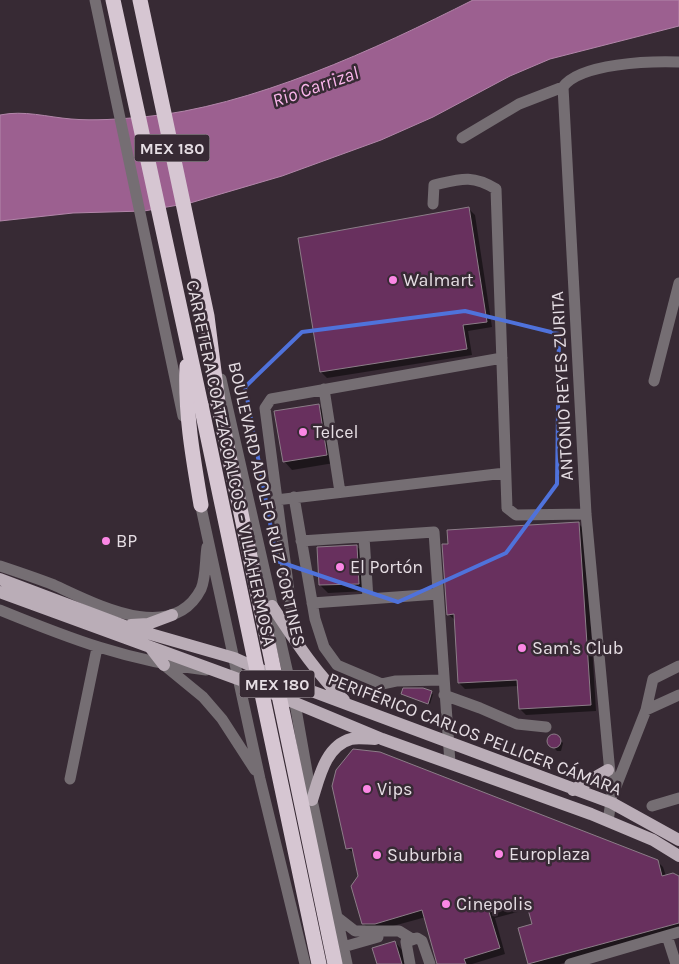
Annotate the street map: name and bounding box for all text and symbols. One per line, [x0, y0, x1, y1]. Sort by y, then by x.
water label: Rio Carrizal [269, 62, 362, 112]
road number: MEX 180 [134, 134, 210, 162]
place label: Walmart [403, 269, 474, 291]
marker: Walmart [387, 274, 399, 286]
street label: CARRETERA COATZACOALCOS - VILLAHERMOSA [181, 278, 281, 648]
street label: ANTONIO REYES ZURITA [546, 291, 578, 481]
street label: BOULEVARD ADOLFO RUIZ CORTINES [223, 359, 311, 649]
place label: Telcel [313, 421, 359, 443]
marker: Telcel [297, 426, 309, 438]
place label: BP [116, 530, 137, 552]
marker: BP [100, 535, 112, 547]
place label: El Portón [350, 556, 423, 578]
marker: El Portón [334, 561, 346, 573]
place label: Sam's Club [532, 637, 623, 659]
marker: Sam's Club [516, 642, 528, 654]
street label: PERIFÉRICO CARLOS PELLICER CÁMARA [325, 667, 625, 800]
road number: MEX 180 [240, 671, 314, 698]
place label: Vips [377, 778, 412, 800]
marker: Vips [361, 783, 373, 795]
place label: Europlaza [509, 843, 590, 865]
place label: Suburbia [387, 844, 463, 866]
marker: Europlaza [493, 848, 505, 860]
marker: Suburbia [371, 849, 383, 861]
place label: Cinepolis [456, 893, 533, 915]
marker: Cinepolis [440, 898, 452, 910]

